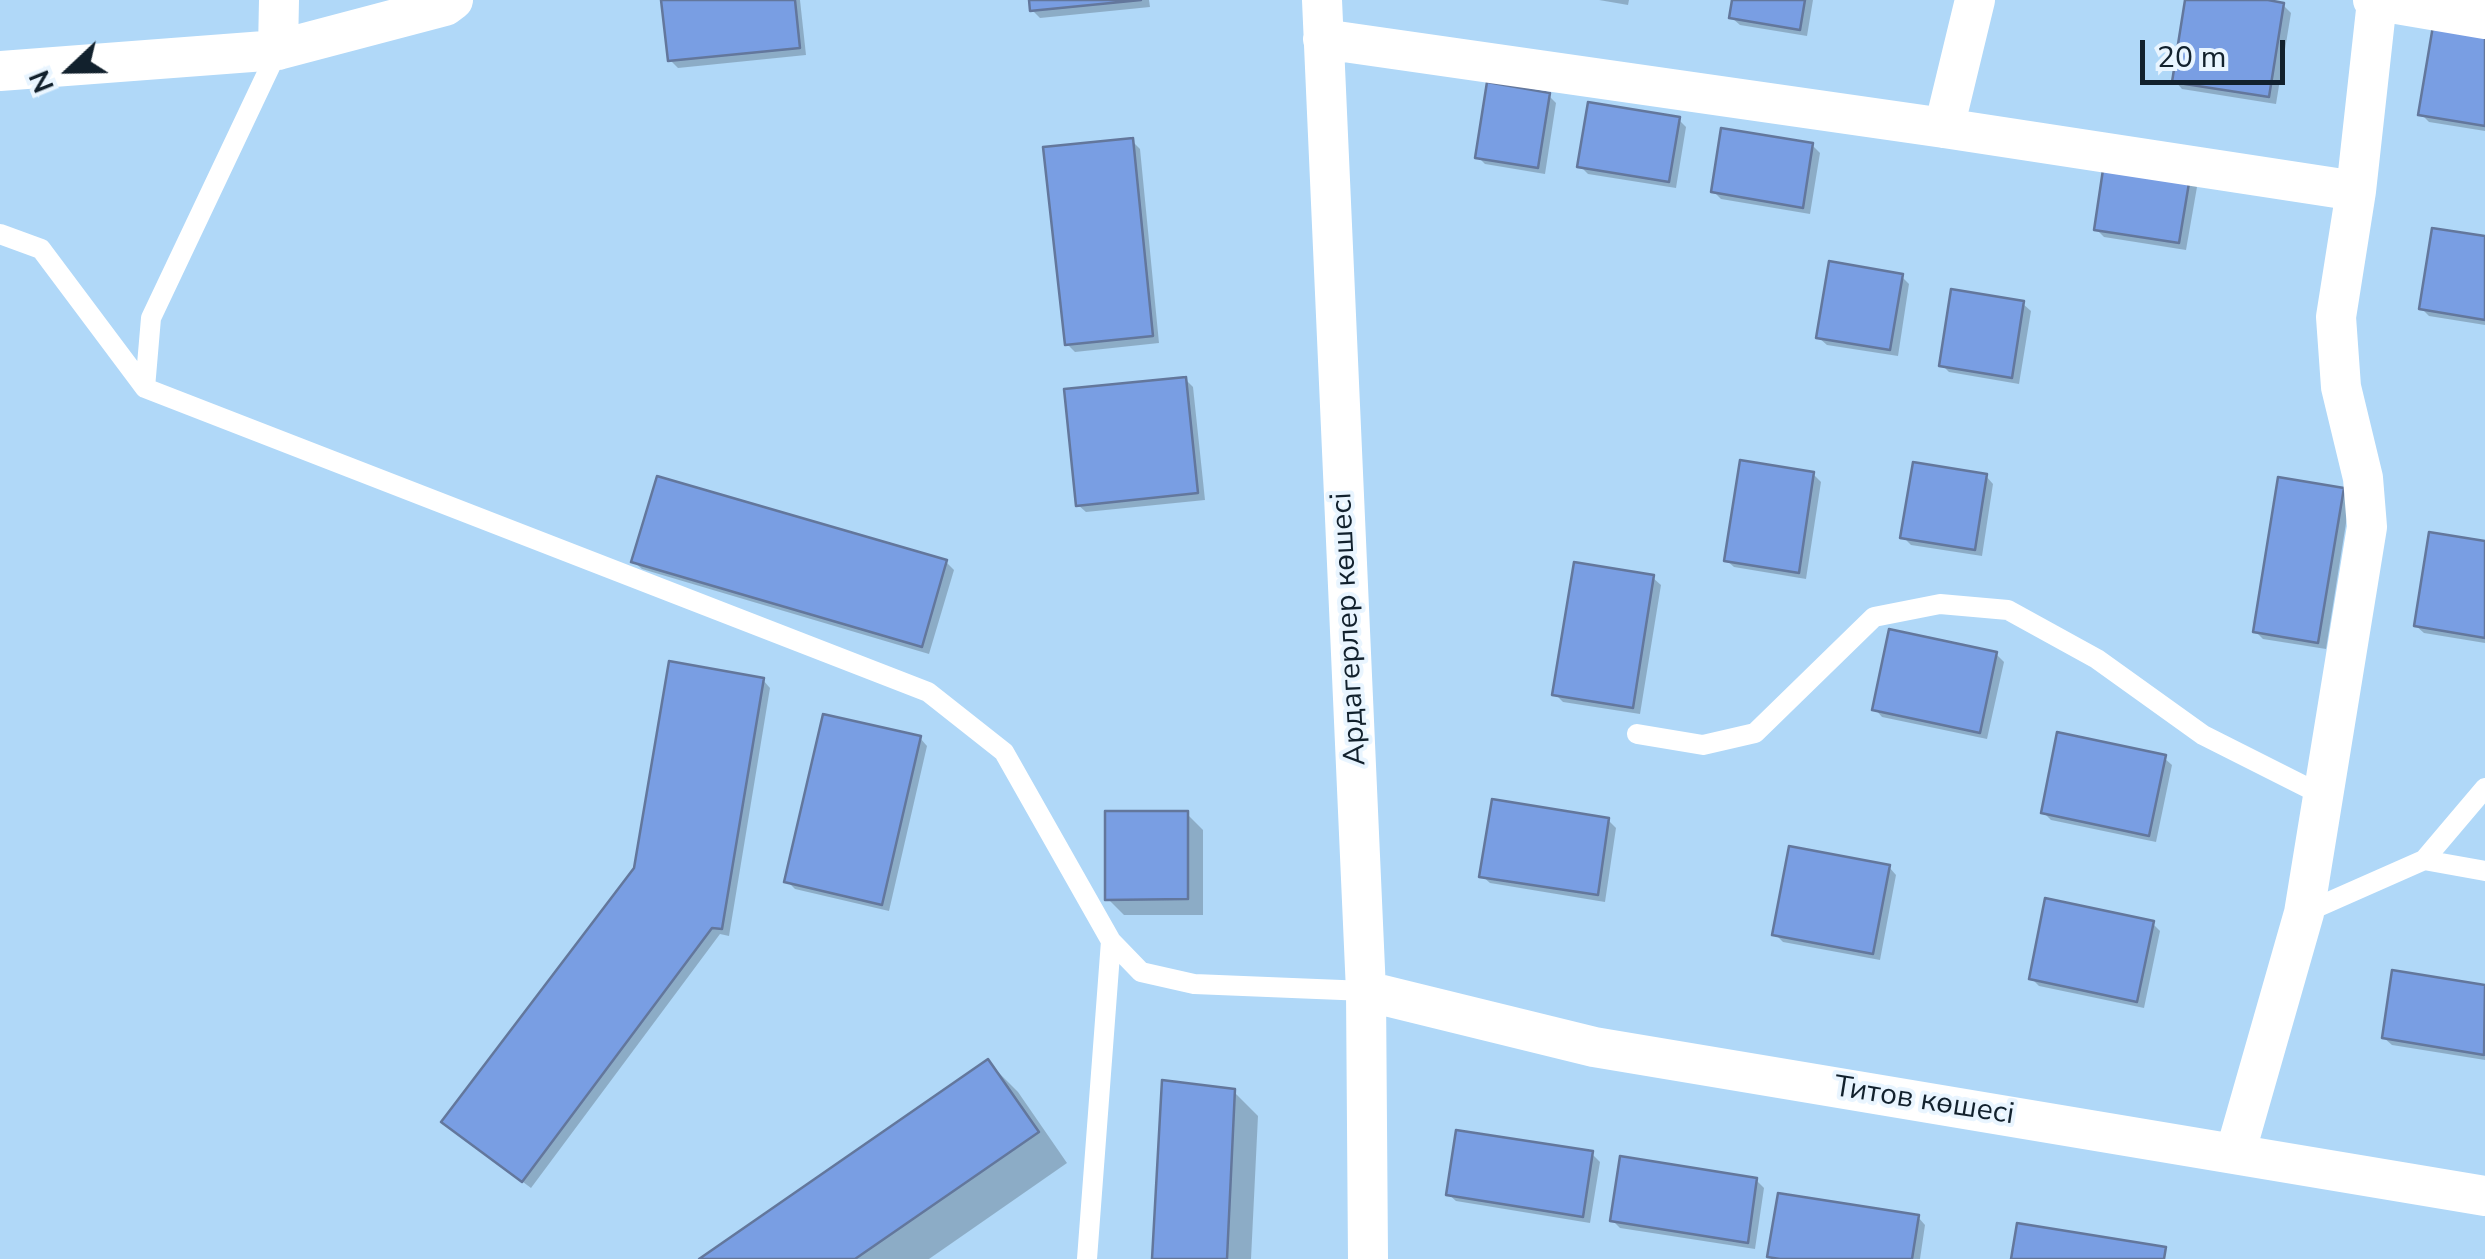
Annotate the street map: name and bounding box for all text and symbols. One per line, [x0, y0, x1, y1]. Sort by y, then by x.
north arrow [20, 20, 120, 120]
scale bar [2145, 20, 2290, 82]
text: 20 m [2157, 37, 2226, 78]
text: N [21, 64, 64, 98]
street label: Ардагерлер көшесі [1325, 491, 1375, 767]
street label: Титов көшесі [1831, 1070, 2017, 1134]

